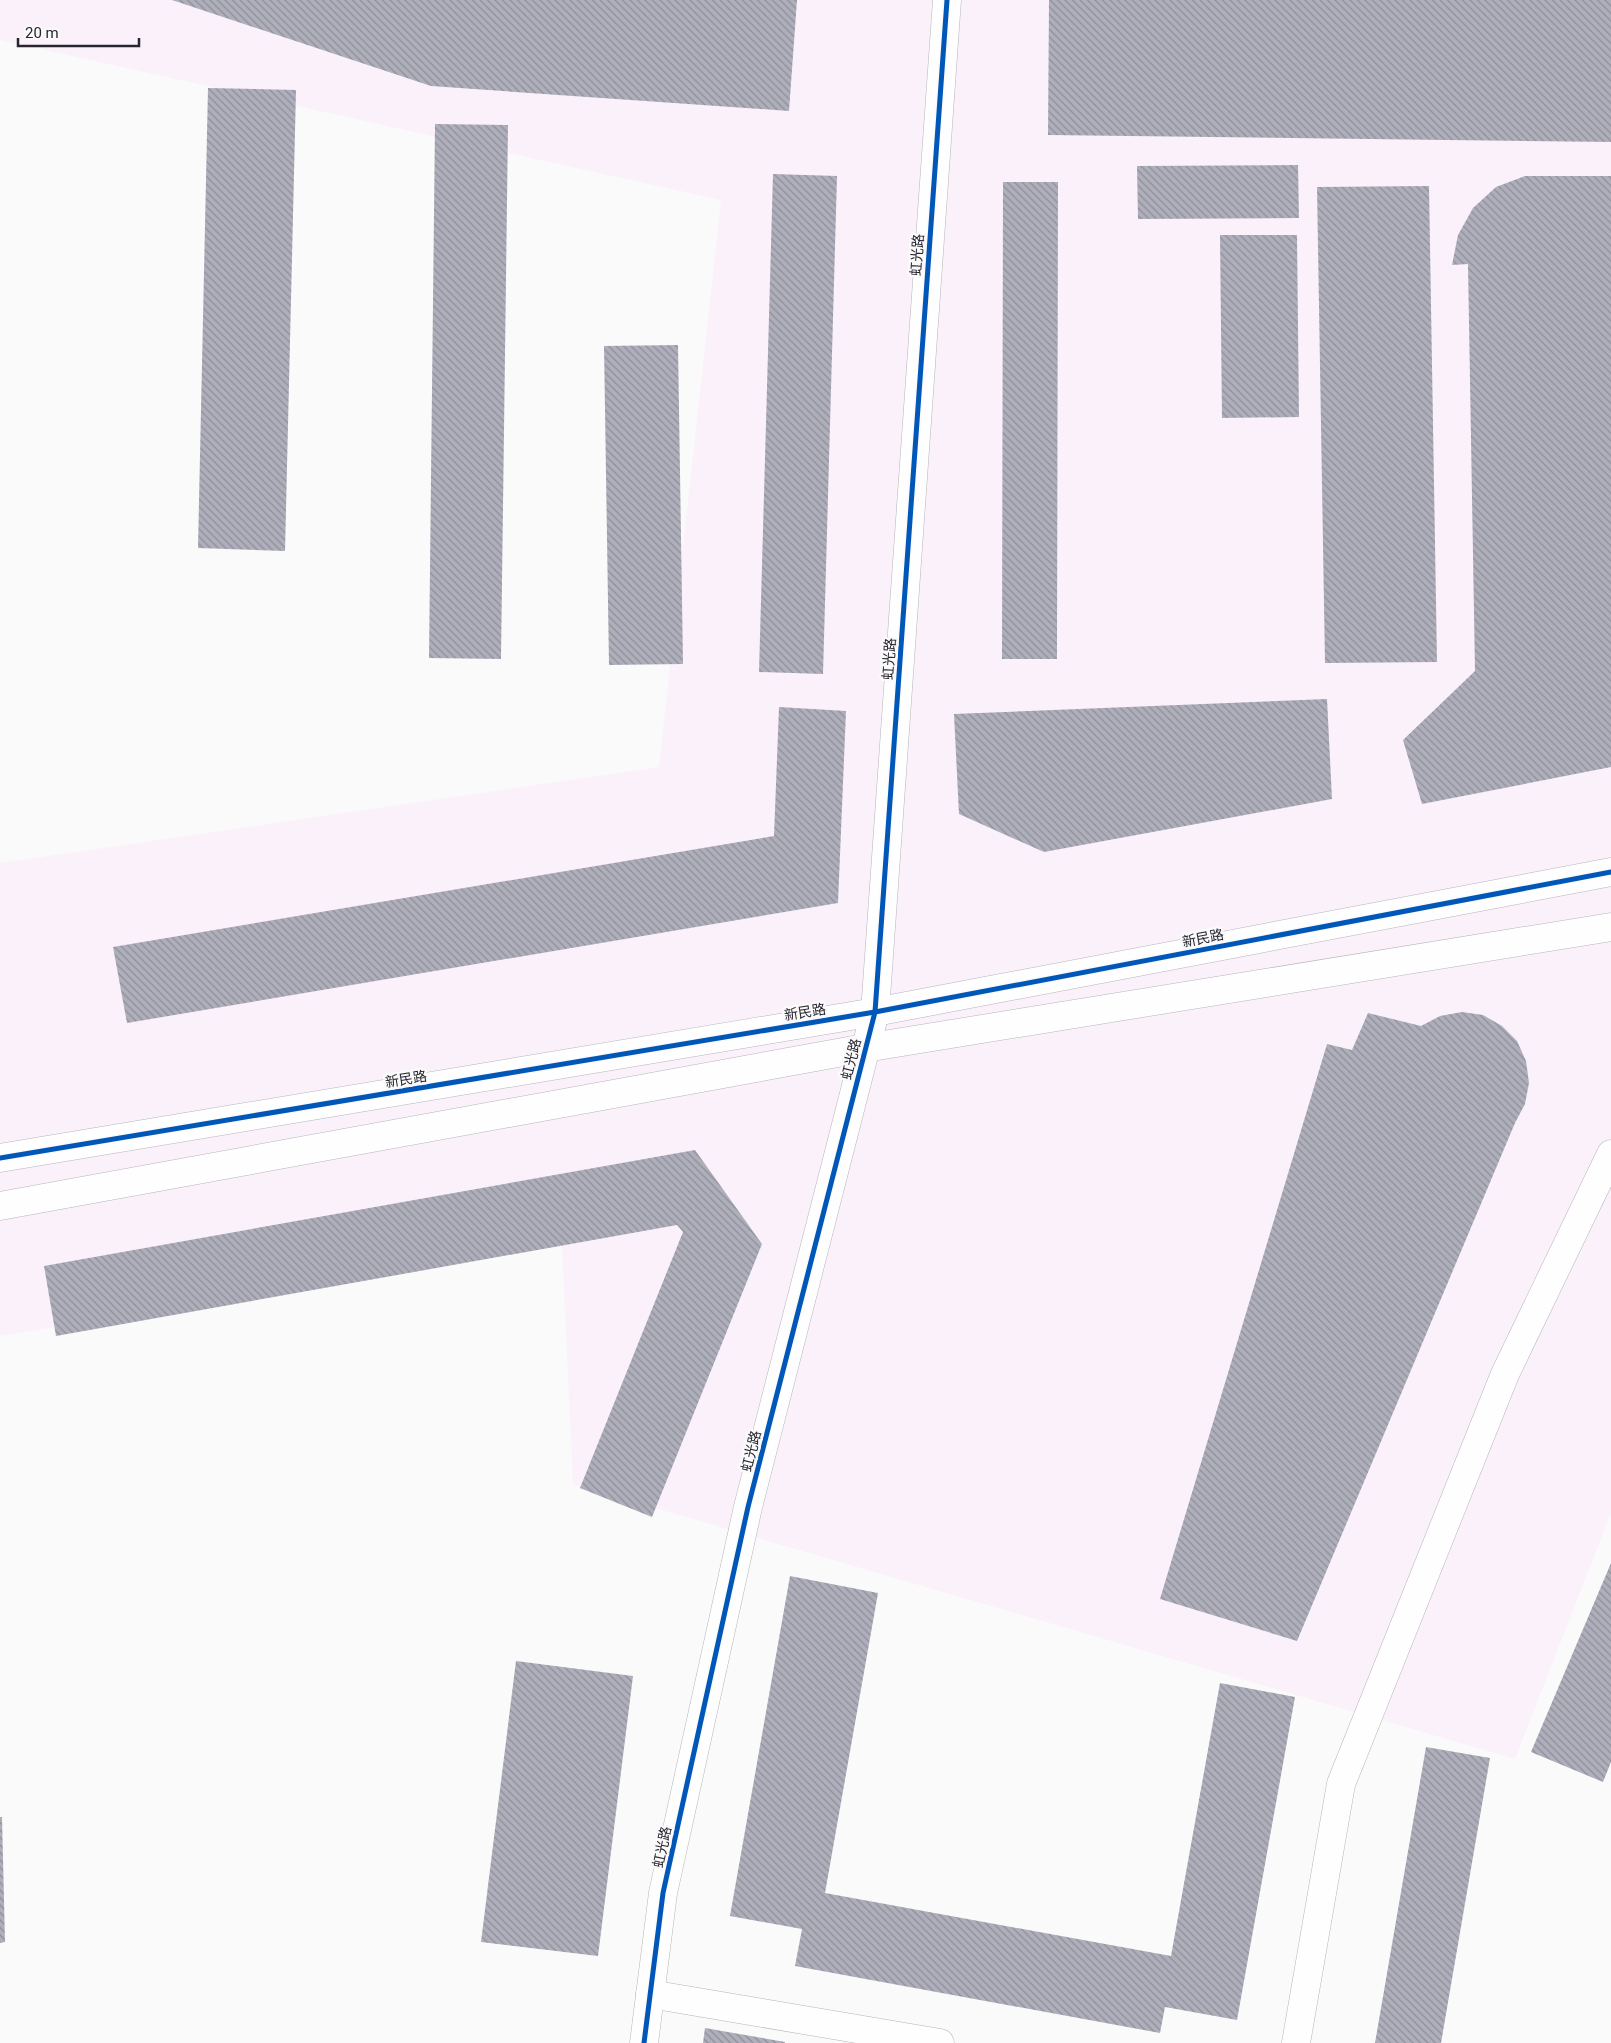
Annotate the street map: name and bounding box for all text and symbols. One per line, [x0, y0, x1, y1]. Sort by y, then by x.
scale bar [18, 15, 139, 47]
text: 20 m [25, 24, 59, 42]
street label: 虹光路 [908, 233, 926, 277]
street label: 虹光路 [880, 637, 898, 681]
street label: 新民路 [1181, 926, 1225, 950]
street label: 新民路 [783, 1001, 827, 1023]
street label: 虹光路 [838, 1037, 864, 1081]
street label: 新民路 [384, 1068, 428, 1090]
street label: 虹光路 [738, 1429, 764, 1473]
street label: 虹光路 [650, 1825, 674, 1869]

